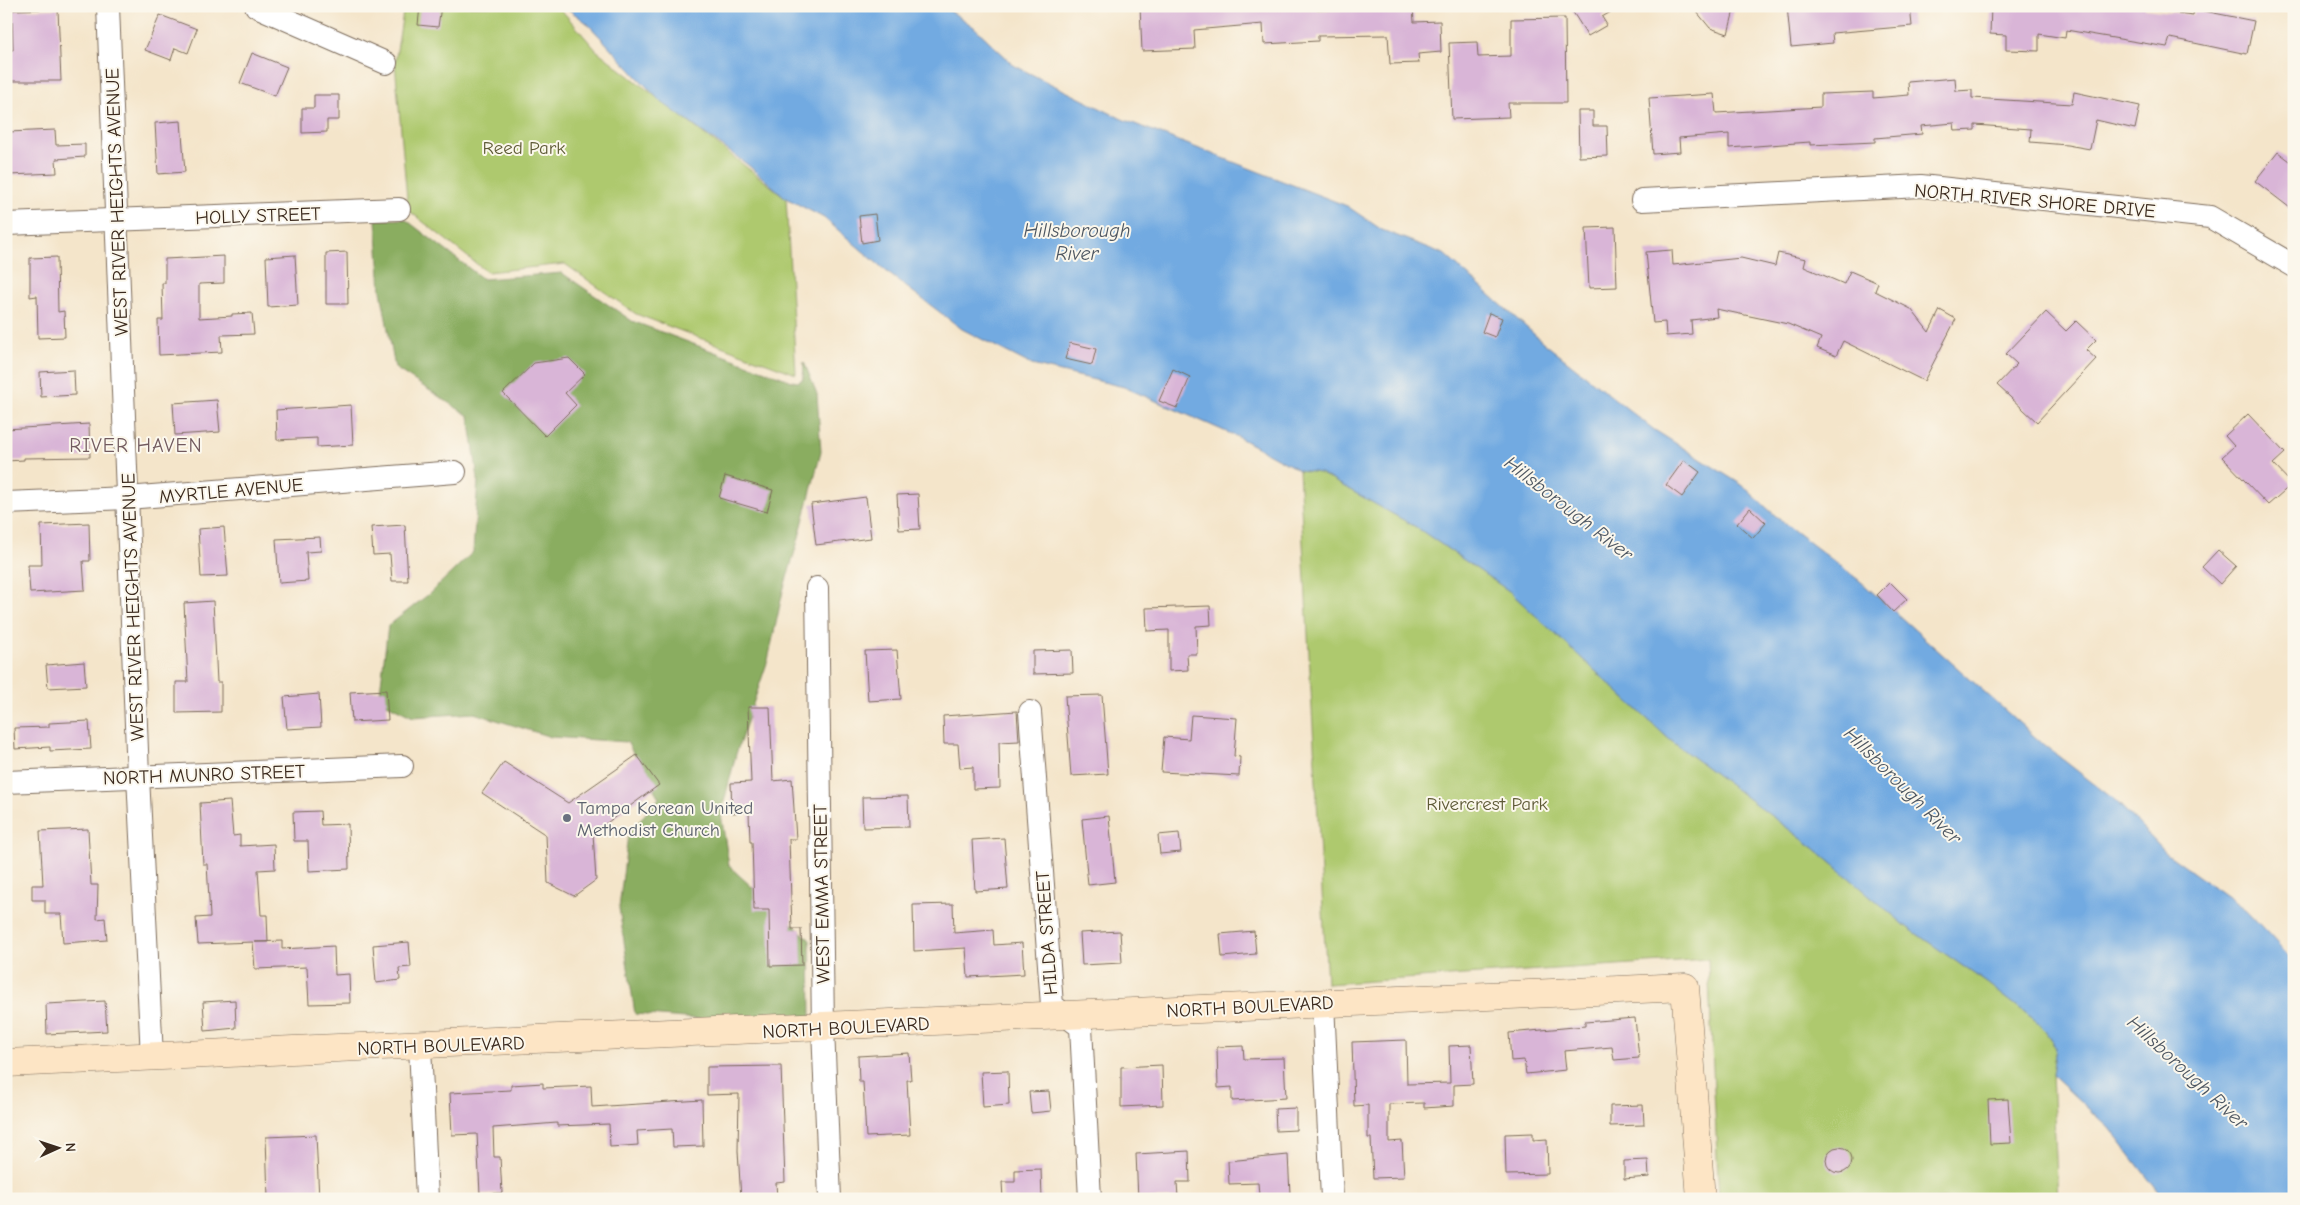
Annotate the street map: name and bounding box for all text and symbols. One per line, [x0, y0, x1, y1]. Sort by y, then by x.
street label: WEST RIVER HEIGHTS AVENUE [101, 68, 133, 336]
park label: Reed Park [483, 137, 566, 159]
street label: NORTH RIVER SHORE DRIVE [1913, 179, 2156, 223]
street label: HOLLY STREET [195, 203, 321, 229]
water label: Hillsborough River [1024, 219, 1130, 265]
district label: RIVER HAVEN [69, 434, 203, 457]
water label: Hillsborough River [1500, 451, 1638, 566]
street label: WEST RIVER HEIGHTS AVENUE [117, 473, 149, 741]
street label: MYRTLE AVENUE [158, 474, 304, 508]
water label: Hillsborough River [1839, 722, 1967, 850]
street label: NORTH MUNRO STREET [103, 760, 305, 790]
park label: Rivercrest Park [1426, 793, 1549, 815]
place label: Tampa Korean United Methodist Church [577, 797, 753, 841]
street label: WEST EMMA STREET [809, 804, 835, 984]
marker: Tampa Korean United Methodist Church [561, 812, 573, 824]
street label: HILDA STREET [1032, 870, 1062, 996]
street label: NORTH BOULEVARD [1166, 992, 1334, 1022]
water label: Hillsborough River [2123, 1011, 2253, 1135]
street label: NORTH BOULEVARD [762, 1013, 930, 1043]
street label: NORTH BOULEVARD [357, 1032, 525, 1060]
north arrow [32, 1122, 82, 1172]
text: N [62, 1142, 79, 1152]

